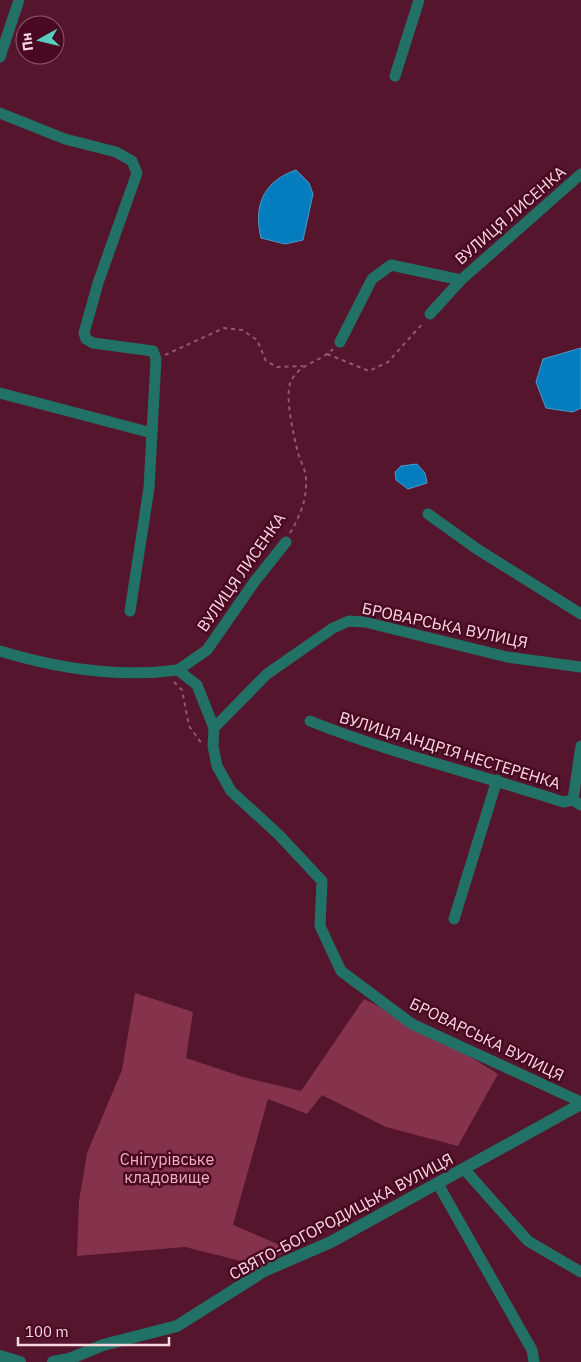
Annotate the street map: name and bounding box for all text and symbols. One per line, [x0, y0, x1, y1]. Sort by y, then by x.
north arrow [15, 15, 65, 65]
text: Пн [17, 31, 37, 52]
street label: ВУЛИЦЯ ЛИСЕНКА [450, 161, 570, 269]
street label: ВУЛИЦЯ ЛИСЕНКА [193, 509, 289, 635]
street label: БРОВАРСЬКА ВУЛИЦЯ [360, 598, 530, 652]
street label: ВУЛИЦЯ АНДРІЯ НЕСТЕРЕНКА [337, 707, 563, 793]
street label: БРОВАРСЬКА ВУЛИЦЯ [407, 993, 567, 1085]
street label: СВЯТО-БОГОРОДИЦЬКА ВУЛИЦЯ [226, 1148, 456, 1284]
park label: Снігурівське кладовище [120, 1149, 214, 1187]
scale bar [18, 1314, 169, 1346]
text: 100 m [25, 1322, 69, 1341]

